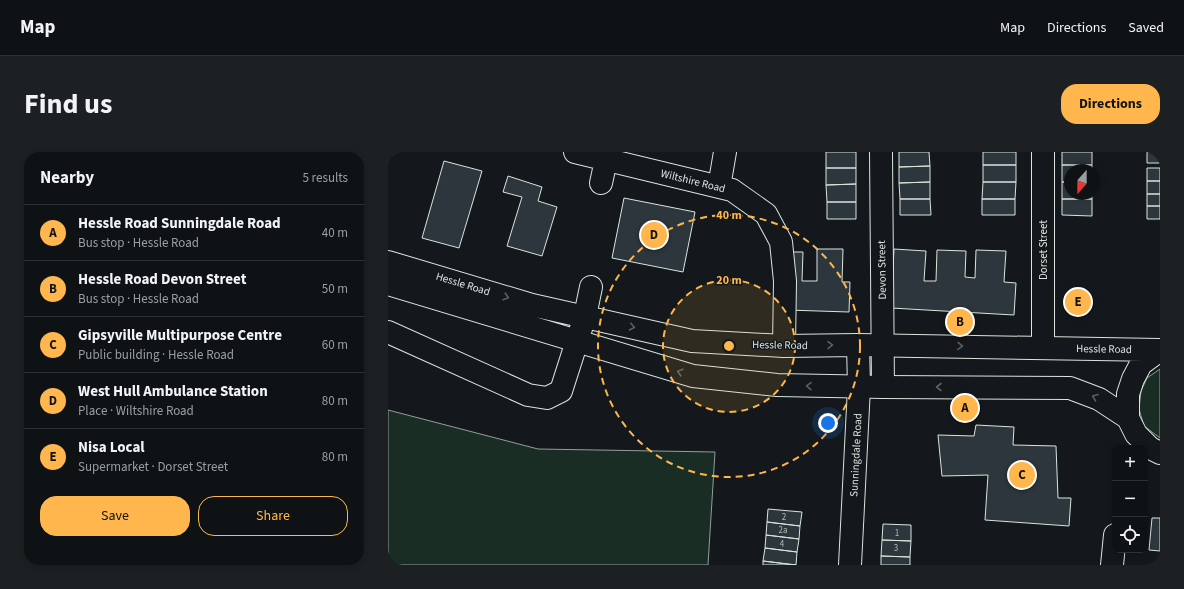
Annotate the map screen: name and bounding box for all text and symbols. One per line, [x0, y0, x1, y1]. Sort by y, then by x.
text: Map [20, 14, 55, 41]
text: Map [1000, 18, 1025, 38]
text: Directions [1047, 18, 1106, 38]
text: Saved [1128, 18, 1164, 38]
text: Find us [24, 84, 112, 124]
button: Directions [1061, 84, 1160, 124]
north arrow [1064, 164, 1100, 200]
text: Nearby [40, 166, 94, 190]
street label: Wiltshire Road [659, 166, 727, 196]
text: 5 results [303, 169, 348, 187]
text: 40 m [716, 207, 742, 224]
text: Hessle Road Sunningdale Road [78, 213, 281, 234]
pin: D [641, 220, 667, 250]
street label: Dorset Street [1036, 220, 1051, 280]
text: A [49, 224, 57, 242]
text: 40 m [322, 224, 348, 242]
text: Bus stop · Hessle Road [78, 234, 199, 252]
street label: Devon Street [874, 240, 890, 300]
text: Hessle Road Devon Street [78, 269, 246, 290]
street label: Hessle Road [434, 269, 492, 299]
text: 20 m [716, 272, 742, 289]
text: B [49, 280, 57, 298]
text: 50 m [322, 280, 348, 298]
pin: E [1065, 287, 1091, 317]
text: Bus stop · Hessle Road [78, 290, 199, 308]
one-way arrow [502, 292, 509, 301]
pin: B [947, 307, 973, 337]
one-way arrow [629, 323, 635, 331]
text: Gipsyville Multipurpose Centre [78, 325, 282, 346]
text: C [49, 336, 57, 354]
text: 60 m [322, 336, 348, 354]
street label: Hessle Road [752, 337, 808, 353]
centre of rings [722, 339, 736, 353]
one-way arrow [827, 341, 833, 349]
street label: Hessle Road [1076, 341, 1132, 357]
one-way arrow [957, 342, 963, 350]
text: Public building · Hessle Road [78, 346, 234, 364]
one-way arrow [676, 368, 683, 377]
text: West Hull Ambulance Station [78, 381, 268, 402]
one-way arrow [806, 381, 812, 390]
one-way arrow [936, 383, 942, 391]
text: D [49, 392, 57, 410]
text: 80 m [322, 392, 348, 410]
pin: A [952, 393, 978, 423]
one-way arrow [1091, 394, 1098, 402]
text: Place · Wiltshire Road [78, 402, 194, 420]
your location [818, 413, 838, 433]
street label: Sunningdale Road [846, 413, 866, 497]
text: Nisa Local [78, 437, 145, 458]
map controls [1112, 445, 1148, 553]
button: + [1112, 445, 1148, 481]
text: E [49, 448, 57, 466]
text: 80 m [322, 448, 348, 466]
text: Supermarket · Dorset Street [78, 458, 228, 476]
pin: C [1009, 460, 1035, 490]
button: − [1112, 481, 1148, 517]
button: Save [40, 496, 190, 536]
button: Share [198, 496, 348, 536]
house number: 2 [782, 511, 787, 524]
button: locate [1112, 517, 1148, 553]
house number: 2a [778, 524, 788, 537]
house number: 1 [895, 527, 899, 540]
house number: 4 [780, 538, 785, 551]
house number: 3 [894, 542, 899, 555]

